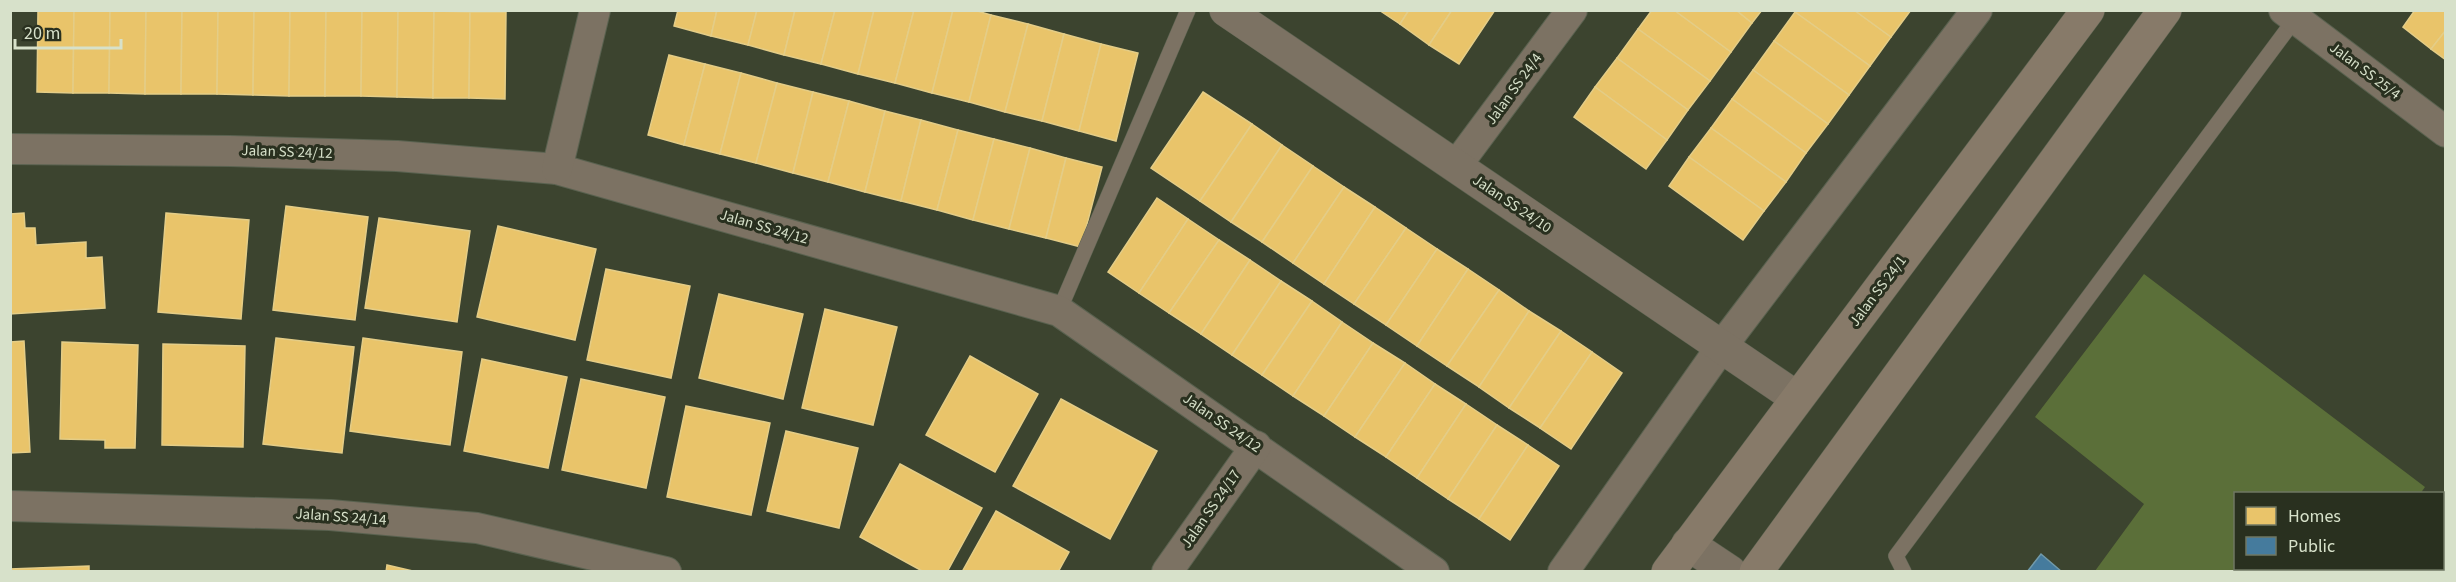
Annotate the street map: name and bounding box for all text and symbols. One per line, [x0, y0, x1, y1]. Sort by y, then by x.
scale bar [15, 12, 122, 50]
text: 20 m [24, 21, 60, 46]
street label: Jalan SS 25/4 [2325, 37, 2405, 105]
street label: Jalan SS 24/4 [1481, 49, 1547, 129]
street label: Jalan SS 24/12 [241, 140, 333, 164]
street label: Jalan SS 24/10 [1468, 170, 1556, 238]
street label: Jalan SS 24/12 [717, 204, 811, 250]
street label: Jalan SS 24/1 [1844, 251, 1912, 331]
street label: Jalan SS 24/12 [1179, 388, 1265, 458]
street label: Jalan SS 24/17 [1176, 466, 1246, 552]
legend [2234, 492, 2444, 570]
street label: Jalan SS 24/14 [295, 503, 388, 531]
text: Homes [2288, 504, 2341, 529]
text: Public [2288, 534, 2335, 559]

